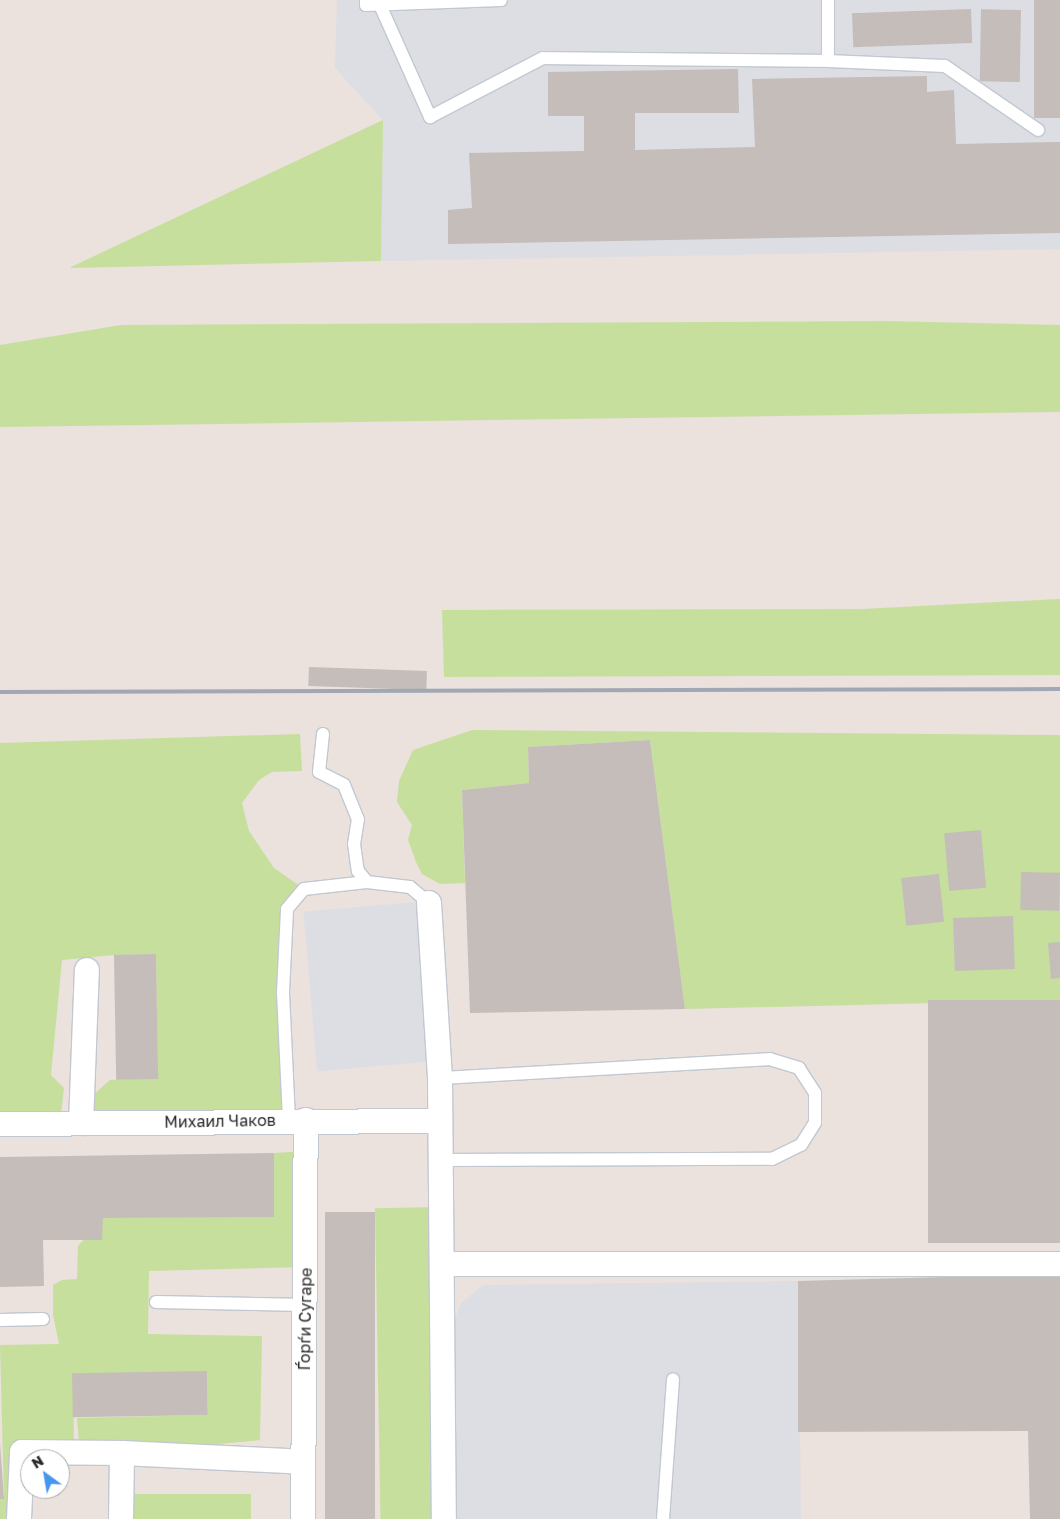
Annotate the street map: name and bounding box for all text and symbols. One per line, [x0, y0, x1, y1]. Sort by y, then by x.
street label: Михаил Чаков [164, 1110, 276, 1132]
street label: Ѓорѓи Сугаре [295, 1267, 315, 1371]
north arrow [20, 1449, 70, 1499]
text: N [28, 1452, 46, 1472]

